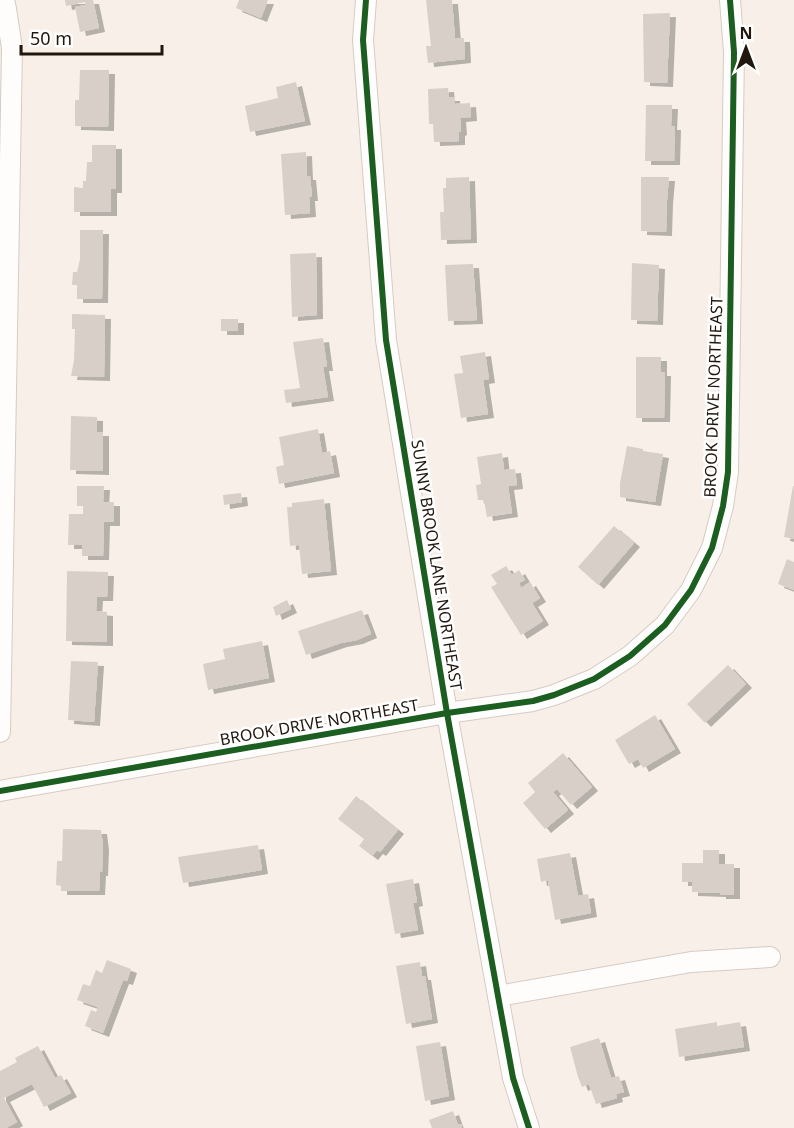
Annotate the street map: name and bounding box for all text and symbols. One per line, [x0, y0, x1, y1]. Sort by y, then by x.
scale bar [21, 18, 162, 56]
north arrow [716, 18, 776, 78]
text: N [739, 22, 753, 44]
text: 50 m [30, 26, 72, 50]
street label: BROOK DRIVE NORTHEAST [698, 296, 728, 498]
street label: SUNNY BROOK LANE NORTHEAST [406, 438, 468, 692]
street label: BROOK DRIVE NORTHEAST [218, 694, 420, 750]

